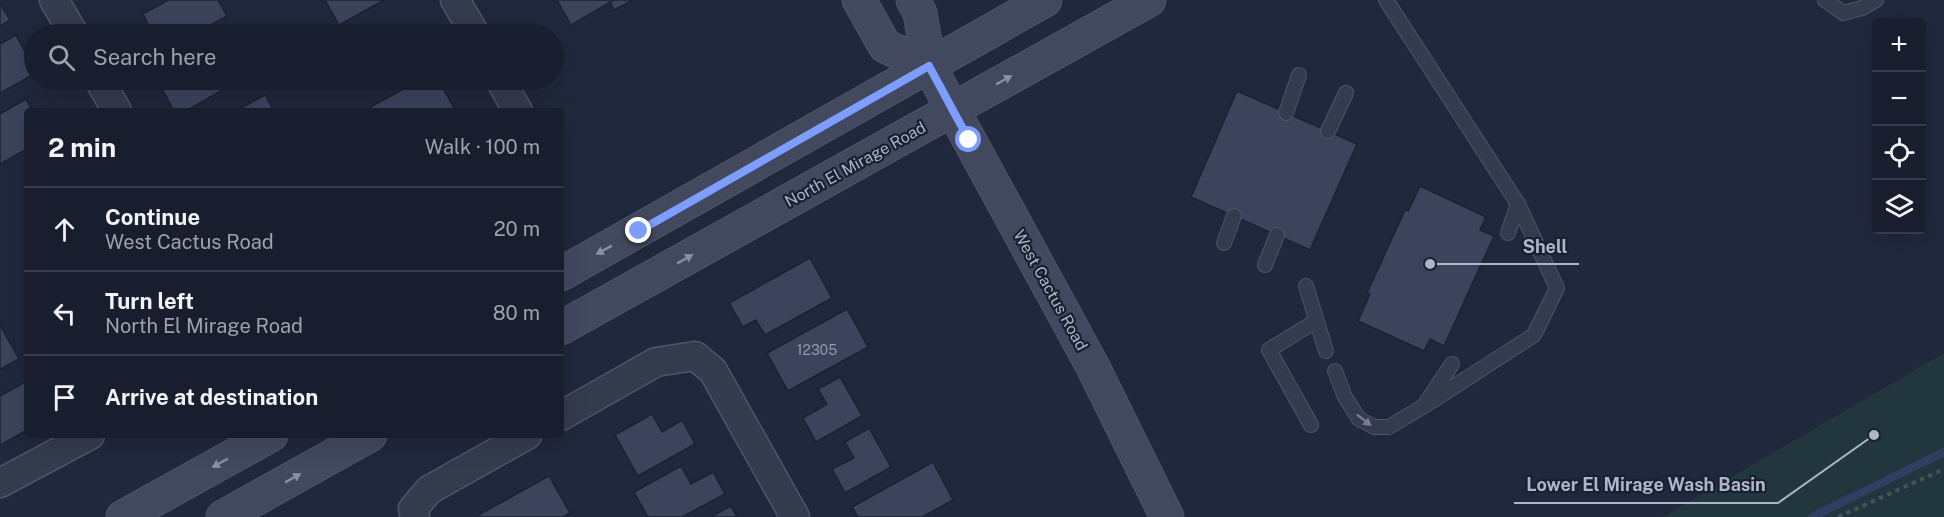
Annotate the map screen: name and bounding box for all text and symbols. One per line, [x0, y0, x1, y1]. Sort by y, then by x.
map controls [1872, 18, 1926, 234]
button: + [1872, 18, 1926, 72]
search box [24, 24, 564, 90]
icon: search [45, 41, 78, 74]
text: Search here [93, 44, 217, 70]
button: − [1872, 72, 1926, 126]
one-way arrow [996, 75, 1012, 86]
street label: North El Mirage Road [781, 118, 929, 211]
route start [955, 126, 981, 152]
button: locate [1872, 126, 1926, 180]
text: 2 min [48, 132, 116, 163]
text: Walk · 100 m [425, 135, 540, 159]
button: layers [1872, 180, 1926, 234]
text: Continue [105, 204, 200, 230]
icon: ahead [48, 213, 81, 246]
text: 20 m [494, 217, 540, 241]
route end [625, 217, 651, 243]
street label: West Cactus Road [1010, 227, 1092, 354]
callout: Shell [1510, 228, 1579, 264]
text: West Cactus Road [105, 230, 274, 254]
text: Shell [1522, 236, 1568, 257]
one-way arrow [596, 245, 613, 255]
one-way arrow [677, 254, 694, 264]
text: Turn left [105, 288, 194, 314]
icon: left [48, 297, 81, 330]
text: 80 m [493, 301, 540, 325]
text: North El Mirage Road [105, 314, 303, 338]
house number: 12305 [797, 342, 837, 358]
icon: arrive [48, 381, 81, 414]
text: Arrive at destination [105, 384, 318, 410]
one-way arrow [1356, 414, 1372, 426]
one-way arrow [211, 458, 228, 468]
callout: Lower El Mirage Wash Basin [1514, 467, 1778, 503]
one-way arrow [284, 473, 301, 483]
text: Lower El Mirage Wash Basin [1526, 474, 1766, 495]

